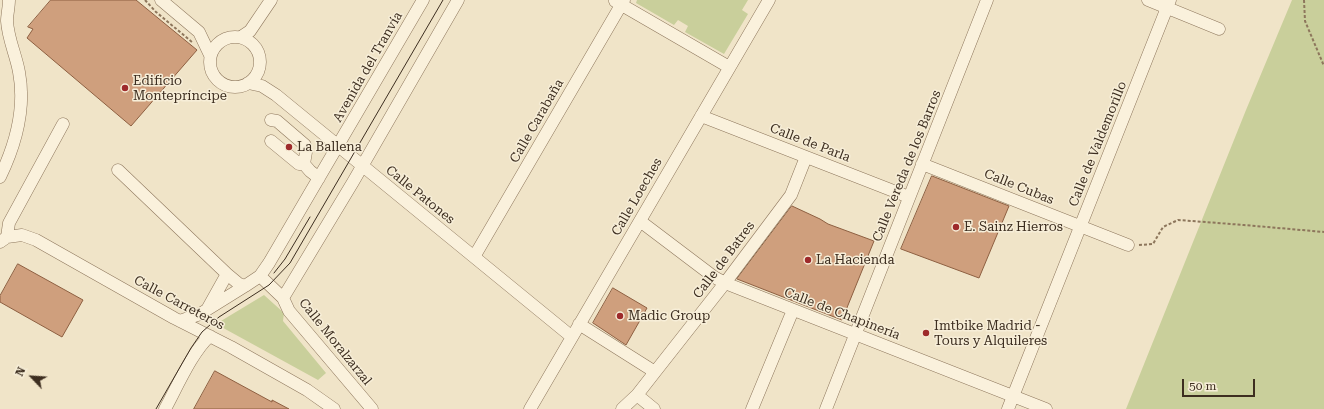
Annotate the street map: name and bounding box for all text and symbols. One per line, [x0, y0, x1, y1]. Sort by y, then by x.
street label: Avenida del Tranvía [330, 9, 406, 125]
place label: Edificio Montepríncipe [133, 73, 227, 104]
street label: Calle Carabaña [507, 76, 567, 166]
street label: Calle de Valdemorillo [1066, 79, 1130, 209]
marker: Edificio Montepríncipe [120, 83, 130, 93]
street label: Calle Vereda de los Barros [869, 88, 945, 244]
street label: Calle de Parla [768, 120, 852, 166]
place label: La Ballena [297, 139, 362, 155]
marker: La Ballena [284, 142, 294, 152]
street label: Calle Loeches [608, 155, 666, 239]
street label: Calle Patones [382, 162, 458, 228]
street label: Calle Cubas [982, 166, 1056, 208]
street label: Calle de Batres [690, 218, 758, 302]
place label: E. Sainz Hierros [964, 219, 1063, 235]
marker: E. Sainz Hierros [951, 222, 961, 232]
place label: La Hacienda [816, 252, 894, 268]
marker: La Hacienda [803, 255, 813, 265]
street label: Calle Carreteros [131, 273, 227, 333]
street label: Calle de Chapinería [782, 285, 902, 343]
street label: Calle Moralzarzal [295, 296, 375, 388]
place label: Madic Group [628, 308, 710, 324]
marker: Madic Group [615, 311, 625, 321]
place label: Imtbike Madrid - Tours y Alquileres [934, 318, 1047, 349]
marker: Imtbike Madrid - Tours y Alquileres [921, 328, 931, 338]
north arrow [12, 357, 52, 397]
text: N [13, 365, 28, 378]
scale bar [1184, 371, 1257, 397]
text: 50 m [1189, 379, 1216, 393]

